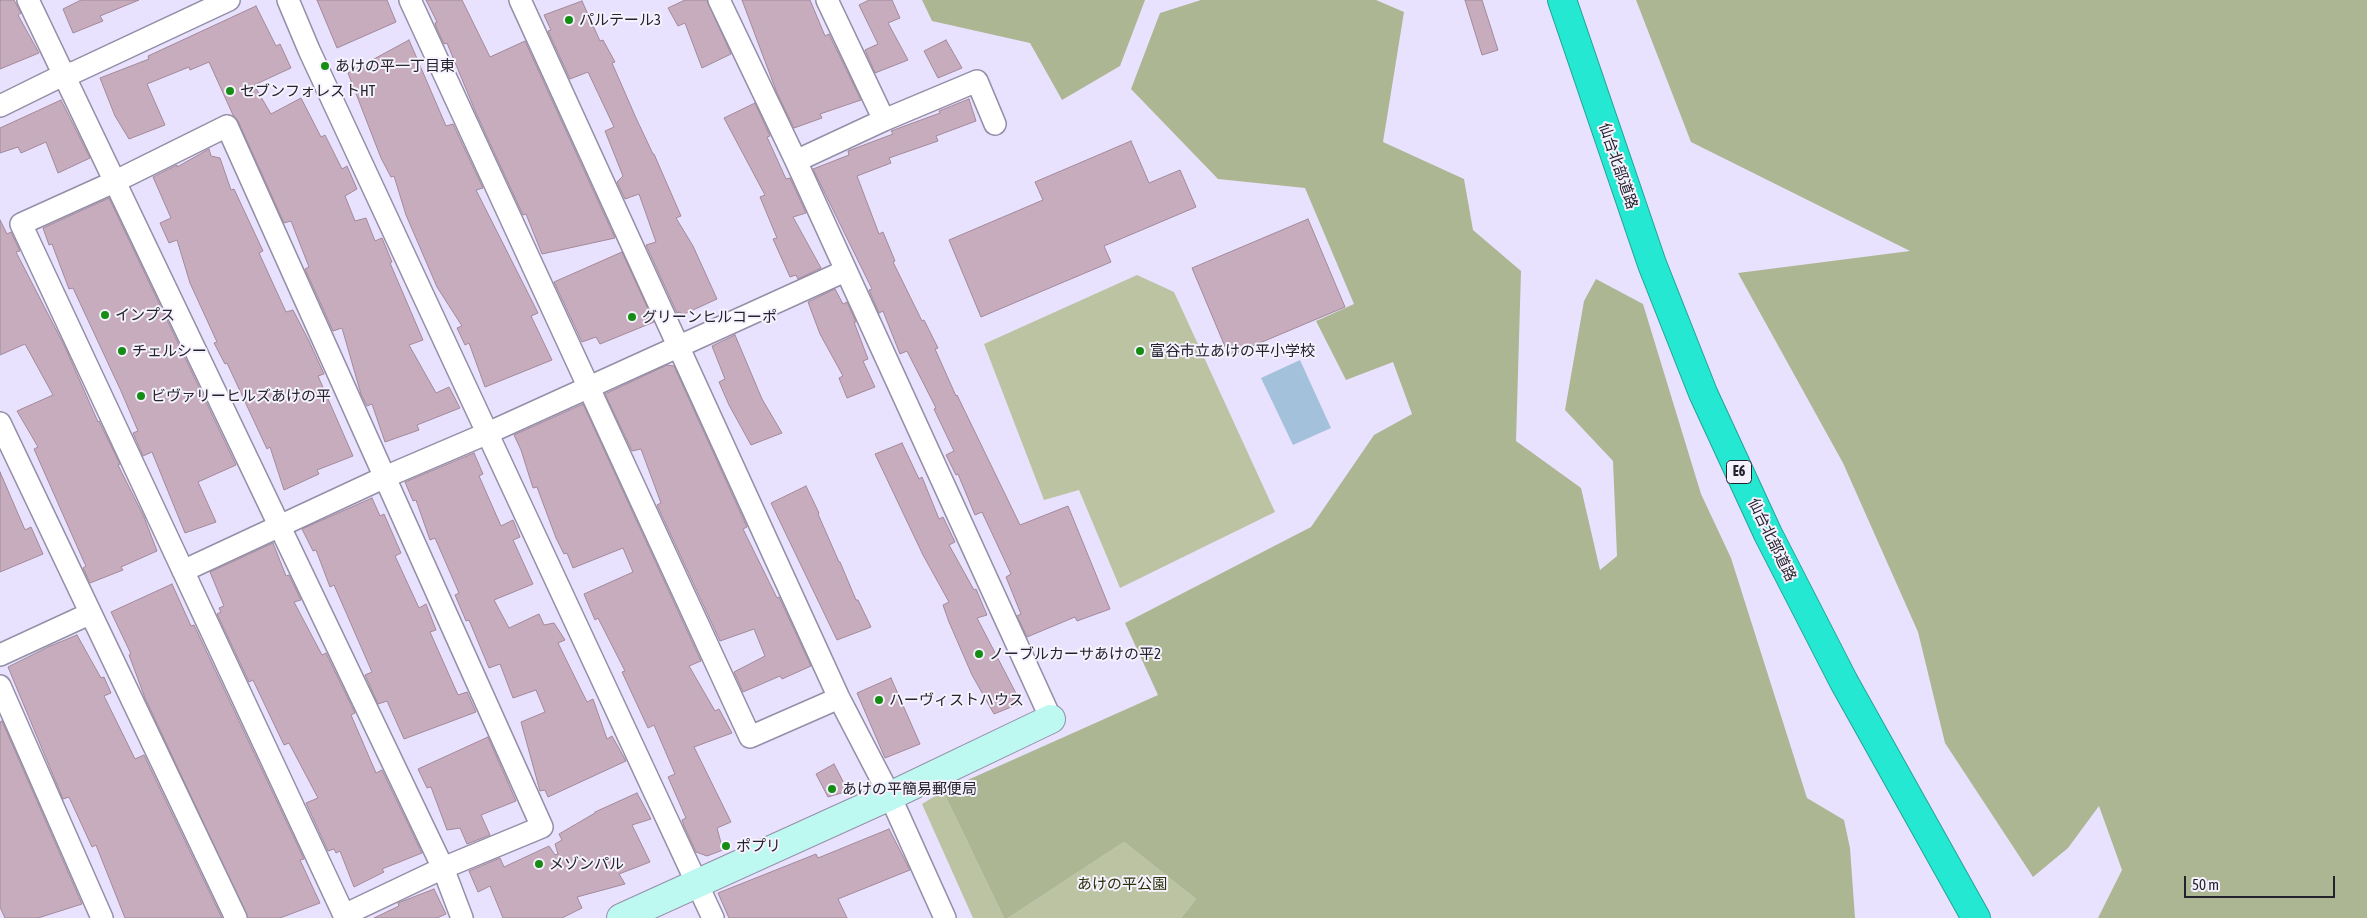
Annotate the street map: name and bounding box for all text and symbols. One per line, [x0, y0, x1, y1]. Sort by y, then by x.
place label: パルテール3 [579, 11, 661, 29]
marker: パルテール3 [563, 14, 575, 26]
place label: あけの平一丁目東 [335, 57, 455, 75]
marker: あけの平一丁目東 [319, 60, 331, 72]
place label: セブンフォレストHT [240, 82, 375, 100]
marker: セブンフォレストHT [224, 85, 236, 97]
street label: 仙台北部道路 [1595, 121, 1641, 211]
place label: インプス [115, 306, 175, 324]
place label: グリーンヒルコーポ [642, 308, 777, 326]
marker: インプス [99, 309, 111, 321]
marker: グリーンヒルコーポ [626, 311, 638, 323]
place label: チェルシー [132, 342, 207, 360]
place label: 富谷市立あけの平小学校 [1150, 342, 1315, 360]
marker: チェルシー [116, 345, 128, 357]
marker: 富谷市立あけの平小学校 [1134, 345, 1146, 357]
place label: ビヴァリーヒルズあけの平 [151, 387, 331, 405]
marker: ビヴァリーヒルズあけの平 [135, 390, 147, 402]
road number: E6 [1726, 461, 1752, 484]
street label: 仙台北部道路 [1744, 496, 1800, 584]
place label: ノーブルカーサあけの平2 [989, 645, 1161, 663]
marker: ノーブルカーサあけの平2 [973, 648, 985, 660]
place label: ハーヴィストハウス [889, 691, 1024, 709]
marker: ハーヴィストハウス [873, 694, 885, 706]
place label: あけの平簡易郵便局 [842, 780, 977, 798]
marker: あけの平簡易郵便局 [826, 783, 838, 795]
place label: ポプリ [736, 837, 781, 855]
marker: ポプリ [720, 840, 732, 852]
place label: メゾンパル [549, 855, 624, 873]
marker: メゾンパル [533, 858, 545, 870]
scale bar [2187, 866, 2338, 898]
park label: あけの平公園 [1077, 875, 1167, 893]
text: 50 m [2192, 876, 2219, 893]

